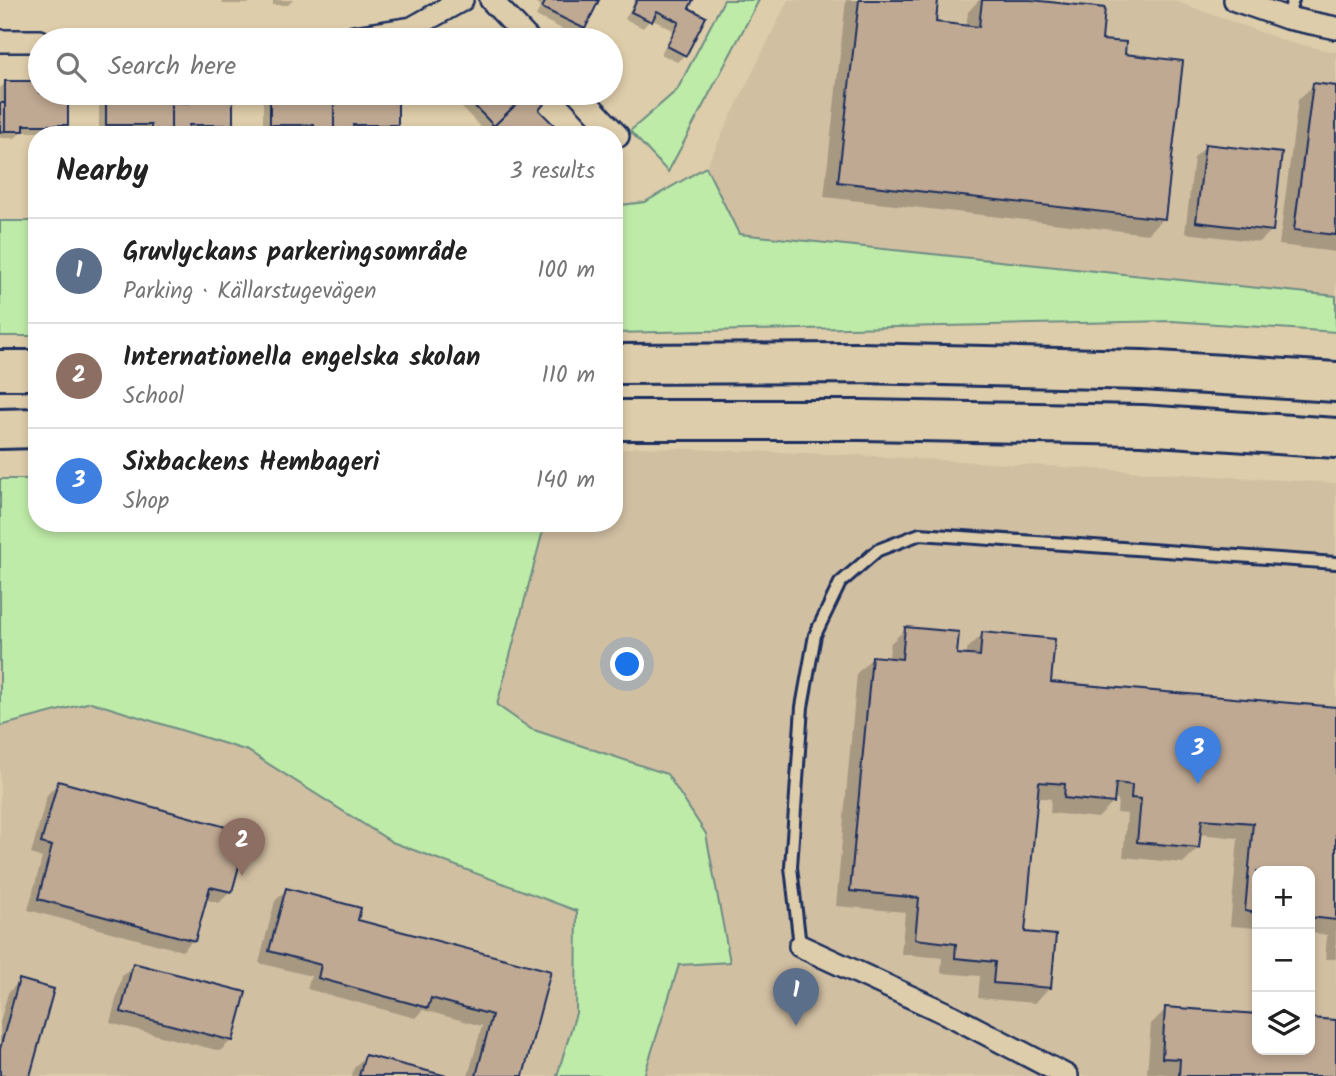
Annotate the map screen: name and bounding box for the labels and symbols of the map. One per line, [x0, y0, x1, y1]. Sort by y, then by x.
your location [610, 647, 644, 681]
pin: 3 [1175, 726, 1221, 784]
pin: 2 [219, 818, 265, 876]
pin: 1 [773, 968, 819, 1026]

